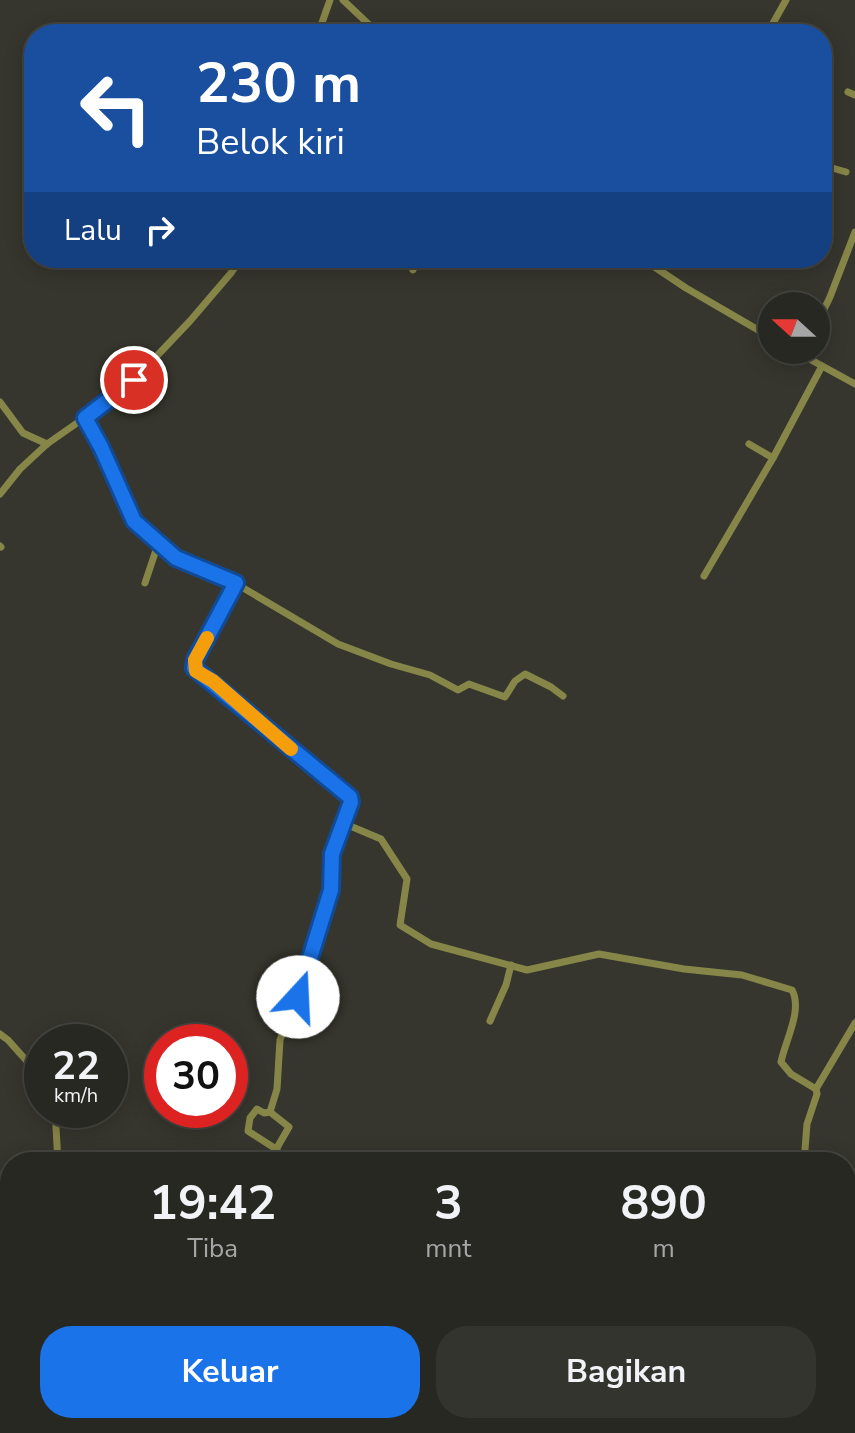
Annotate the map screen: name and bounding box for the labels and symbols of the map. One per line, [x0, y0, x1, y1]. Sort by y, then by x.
north arrow [758, 292, 830, 364]
pin [100, 346, 168, 414]
position arrow [256, 955, 340, 1039]
speed limit sign: 30 [144, 1024, 248, 1128]

